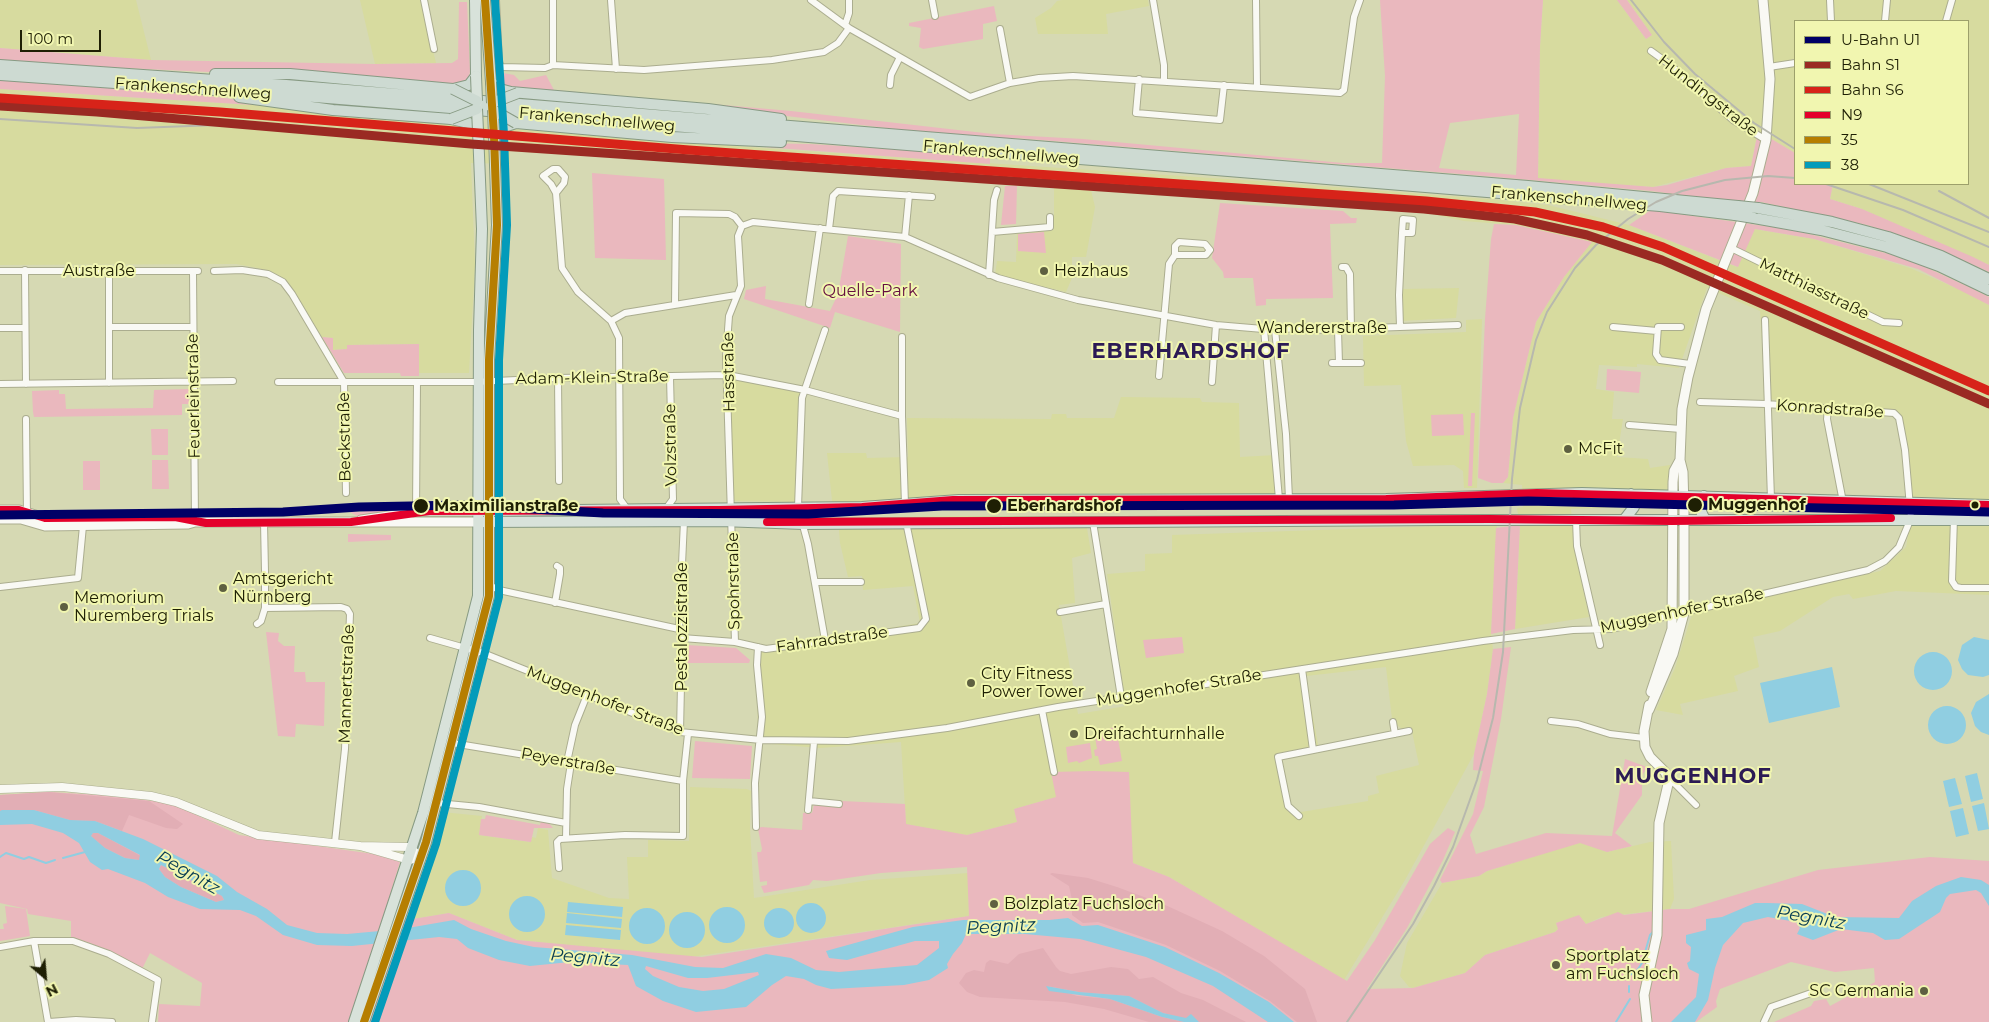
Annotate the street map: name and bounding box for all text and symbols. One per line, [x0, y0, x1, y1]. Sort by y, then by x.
scale bar [22, 20, 104, 52]
legend [1794, 20, 1969, 185]
text: 100 m [28, 29, 73, 48]
text: U-Bahn U1 [1841, 30, 1920, 49]
street label: Hundingstraße [1654, 51, 1762, 141]
text: Bahn S1 [1841, 55, 1900, 74]
street label: Frankenschnellweg [114, 74, 272, 104]
text: Bahn S6 [1841, 80, 1904, 99]
street label: Frankenschnellweg [518, 104, 676, 136]
text: N9 [1841, 105, 1862, 124]
text: 35 [1841, 130, 1858, 149]
street label: Frankenschnellweg [922, 137, 1080, 169]
text: 38 [1841, 155, 1859, 174]
street label: Frankenschnellweg [1490, 183, 1648, 215]
street label: Matthiasstraße [1756, 254, 1872, 324]
street label: Austraße [63, 261, 135, 281]
place label: Heizhaus [1054, 261, 1128, 281]
marker: Heizhaus [1038, 265, 1050, 277]
park label: Quelle-Park [823, 281, 917, 301]
street label: Wandererstraße [1257, 318, 1387, 338]
street label: Hasstraße [719, 332, 739, 412]
street label: Feuerleinstraße [183, 333, 205, 459]
district label: EBERHARDSHOF [1090, 339, 1292, 365]
street label: Adam-Klein-Straße [515, 367, 669, 389]
street label: Beckstraße [335, 392, 355, 482]
street label: Konradstraße [1776, 396, 1884, 422]
street label: Volzstraße [661, 404, 681, 486]
place label: McFit [1578, 439, 1623, 459]
marker: McFit [1562, 443, 1574, 455]
place label: Muggenhof [1708, 495, 1806, 515]
place label: Maximilianstraße [434, 496, 578, 516]
place label: Eberhardshof [1007, 496, 1121, 516]
marker: Muggenhof [1686, 496, 1704, 514]
marker: Maximilianstraße [412, 497, 430, 515]
marker: Eberhardshof [985, 497, 1003, 515]
unlabelled marker [1970, 500, 1980, 510]
street label: Spohrstraße [724, 532, 744, 630]
street label: Pestalozzistraße [672, 562, 692, 692]
place label: Amtsgericht Nürnberg [233, 569, 333, 607]
marker: Amtsgericht Nürnberg [217, 582, 229, 594]
street label: Muggenhofer Straße [1598, 584, 1766, 638]
place label: Memorium Nuremberg Trials [74, 588, 214, 626]
marker: Memorium Nuremberg Trials [58, 601, 70, 613]
street label: Fahrradstraße [775, 623, 889, 657]
street label: Mannertstraße [335, 624, 359, 744]
street label: Muggenhofer Straße [524, 662, 686, 740]
place label: City Fitness Power Tower [981, 664, 1084, 702]
street label: Muggenhofer Straße [1095, 665, 1263, 711]
marker: City Fitness Power Tower [965, 677, 977, 689]
place label: Dreifachturnhalle [1084, 724, 1225, 744]
marker: Dreifachturnhalle [1068, 728, 1080, 740]
street label: Peyerstraße [519, 744, 617, 780]
district label: MUGGENHOF [1613, 764, 1773, 790]
water label: Pegnitz [153, 846, 223, 900]
place label: Bolzplatz Fuchsloch [1004, 894, 1164, 914]
marker: Bolzplatz Fuchsloch [988, 898, 1000, 910]
water label: Pegnitz [1775, 901, 1847, 935]
water label: Pegnitz [966, 914, 1036, 940]
water label: Pegnitz [549, 944, 621, 972]
place label: Sportplatz am Fuchsloch [1566, 946, 1679, 984]
north arrow [20, 952, 70, 1002]
marker: Sportplatz am Fuchsloch [1550, 959, 1562, 971]
text: N [43, 980, 61, 1001]
place label: SC Germania [1809, 981, 1914, 1001]
marker: SC Germania [1918, 985, 1930, 997]

